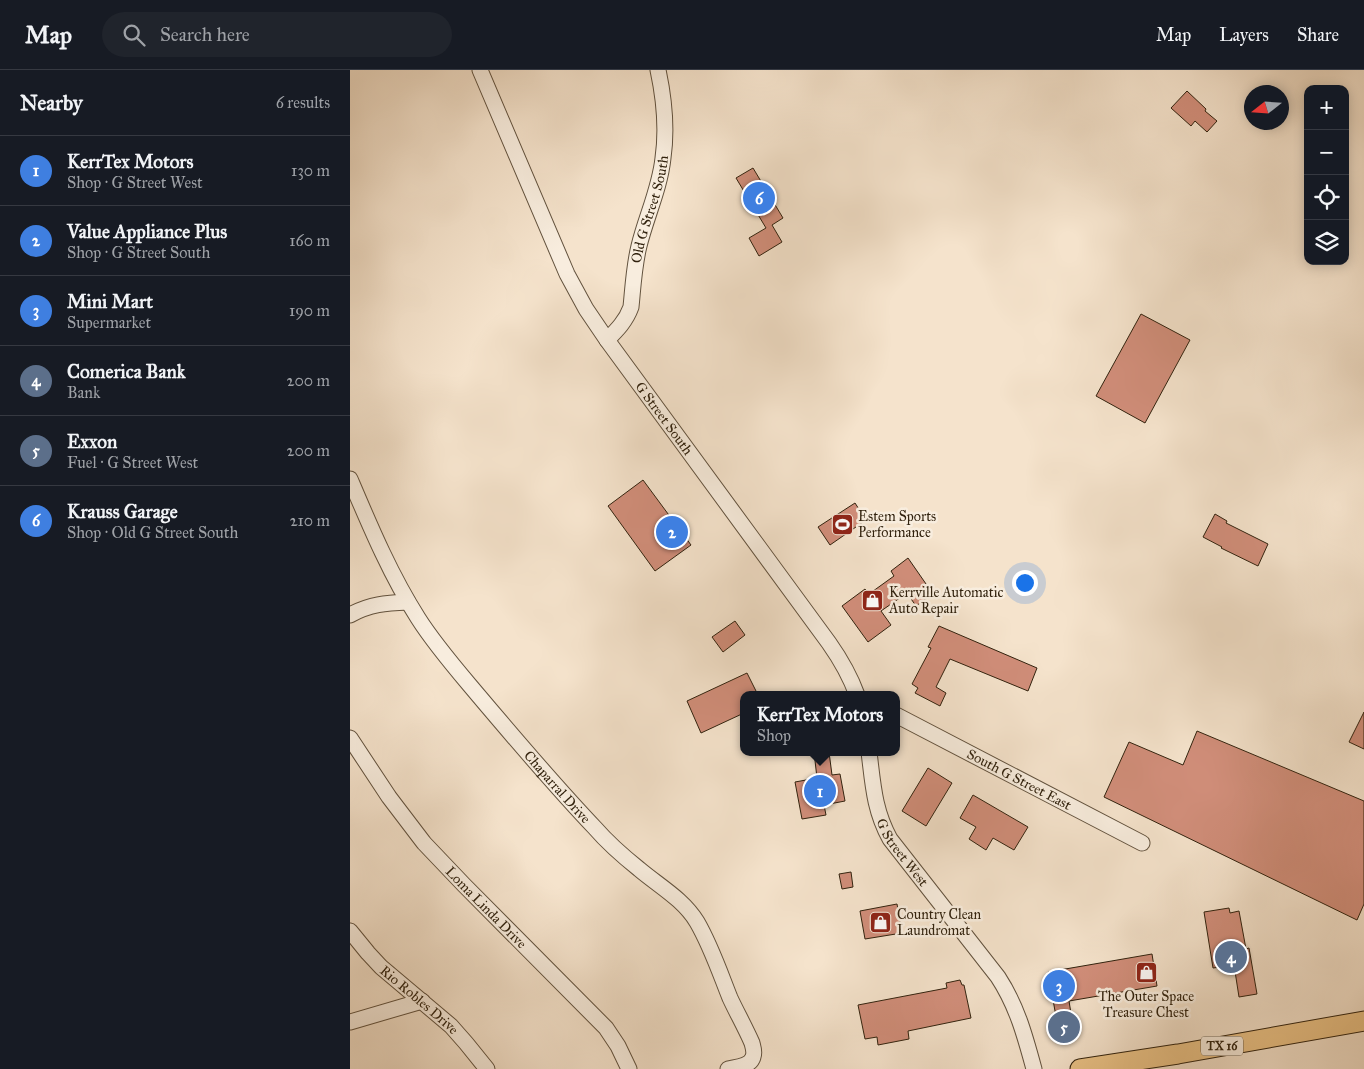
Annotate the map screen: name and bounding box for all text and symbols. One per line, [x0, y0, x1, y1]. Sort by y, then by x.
search box [102, 12, 452, 57]
text: Map [25, 20, 72, 50]
icon: search [120, 21, 148, 49]
text: Search here [160, 23, 250, 46]
text: Map [1156, 24, 1191, 46]
text: Layers [1219, 24, 1269, 46]
text: Share [1297, 24, 1339, 46]
north arrow [1244, 85, 1289, 130]
map controls [1304, 85, 1349, 265]
button: + [1304, 85, 1349, 130]
text: Nearby [20, 90, 83, 116]
text: 6 results [276, 93, 330, 112]
button: − [1304, 130, 1349, 175]
text: KerrTex Motors [67, 150, 193, 173]
street label: Old G Street South [628, 154, 672, 265]
text: 1 [33, 161, 39, 180]
text: 130 m [291, 161, 330, 180]
text: Shop · G Street West [67, 173, 203, 192]
button: locate [1304, 175, 1349, 220]
pin: 6 [743, 179, 775, 217]
text: Value Appliance Plus [67, 220, 227, 243]
button: layers [1304, 220, 1349, 265]
text: 2 [32, 231, 40, 250]
text: 160 m [289, 231, 330, 250]
text: Shop · G Street South [67, 243, 210, 262]
text: Mini Mart [67, 290, 153, 313]
text: 3 [33, 301, 39, 320]
text: 190 m [289, 301, 330, 320]
text: Supermarket [67, 313, 151, 332]
text: Comerica Bank [67, 360, 186, 383]
text: 4 [32, 371, 40, 390]
text: 200 m [287, 371, 330, 390]
street label: G Street South [631, 379, 696, 459]
text: Bank [67, 383, 100, 402]
text: Exxon [67, 430, 117, 453]
text: 5 [32, 441, 40, 460]
text: 200 m [287, 441, 330, 460]
text: Fuel · G Street West [67, 453, 198, 472]
text: Krauss Garage [67, 500, 178, 523]
place label: Estem Sports Performance [858, 508, 936, 541]
text: 6 [32, 511, 40, 530]
text: 210 m [290, 511, 330, 530]
sports icon: Estem Sports Performance [830, 512, 854, 536]
pin: 2 [656, 513, 688, 551]
text: Shop · Old G Street South [67, 523, 238, 542]
your location [1012, 570, 1038, 596]
place label: Kerrville Automatic Auto Repair [888, 584, 1004, 617]
shop icon: Kerrville Automatic Auto Repair [861, 588, 885, 612]
popup [740, 691, 900, 756]
text: KerrTex Motors [757, 703, 883, 726]
text: Shop [757, 726, 791, 745]
street label: South G Street East [964, 745, 1074, 814]
street label: Chaparral Drive [520, 747, 594, 827]
pin: 1 [804, 772, 836, 810]
street label: G Street West [872, 816, 932, 890]
street label: Loma Linda Drive [442, 863, 530, 952]
place label: Country Clean Laundromat [897, 906, 981, 939]
shop icon: Country Clean Laundromat [869, 910, 893, 934]
pin: 4 [1215, 938, 1247, 976]
shop icon: The Outer Space Treasure Chest [1134, 961, 1158, 985]
street label: Rio Robles Drive [376, 962, 462, 1038]
pin: 3 [1043, 967, 1075, 1005]
place label: The Outer Space Treasure Chest [1098, 988, 1194, 1021]
pin: 5 [1048, 1008, 1080, 1046]
road number: TX 16 [1201, 1036, 1243, 1056]

